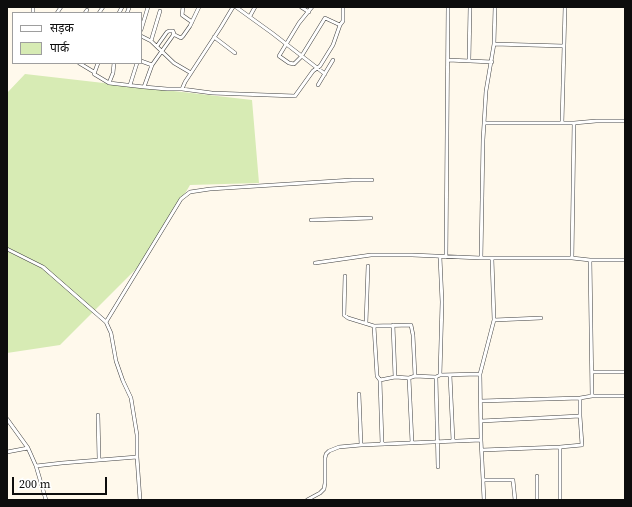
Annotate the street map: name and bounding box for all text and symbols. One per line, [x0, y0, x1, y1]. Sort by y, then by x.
legend [12, 12, 142, 64]
text: सड़क [50, 20, 74, 36]
text: पार्क [50, 40, 69, 56]
scale bar [14, 469, 109, 495]
text: 200 m [19, 476, 51, 492]

